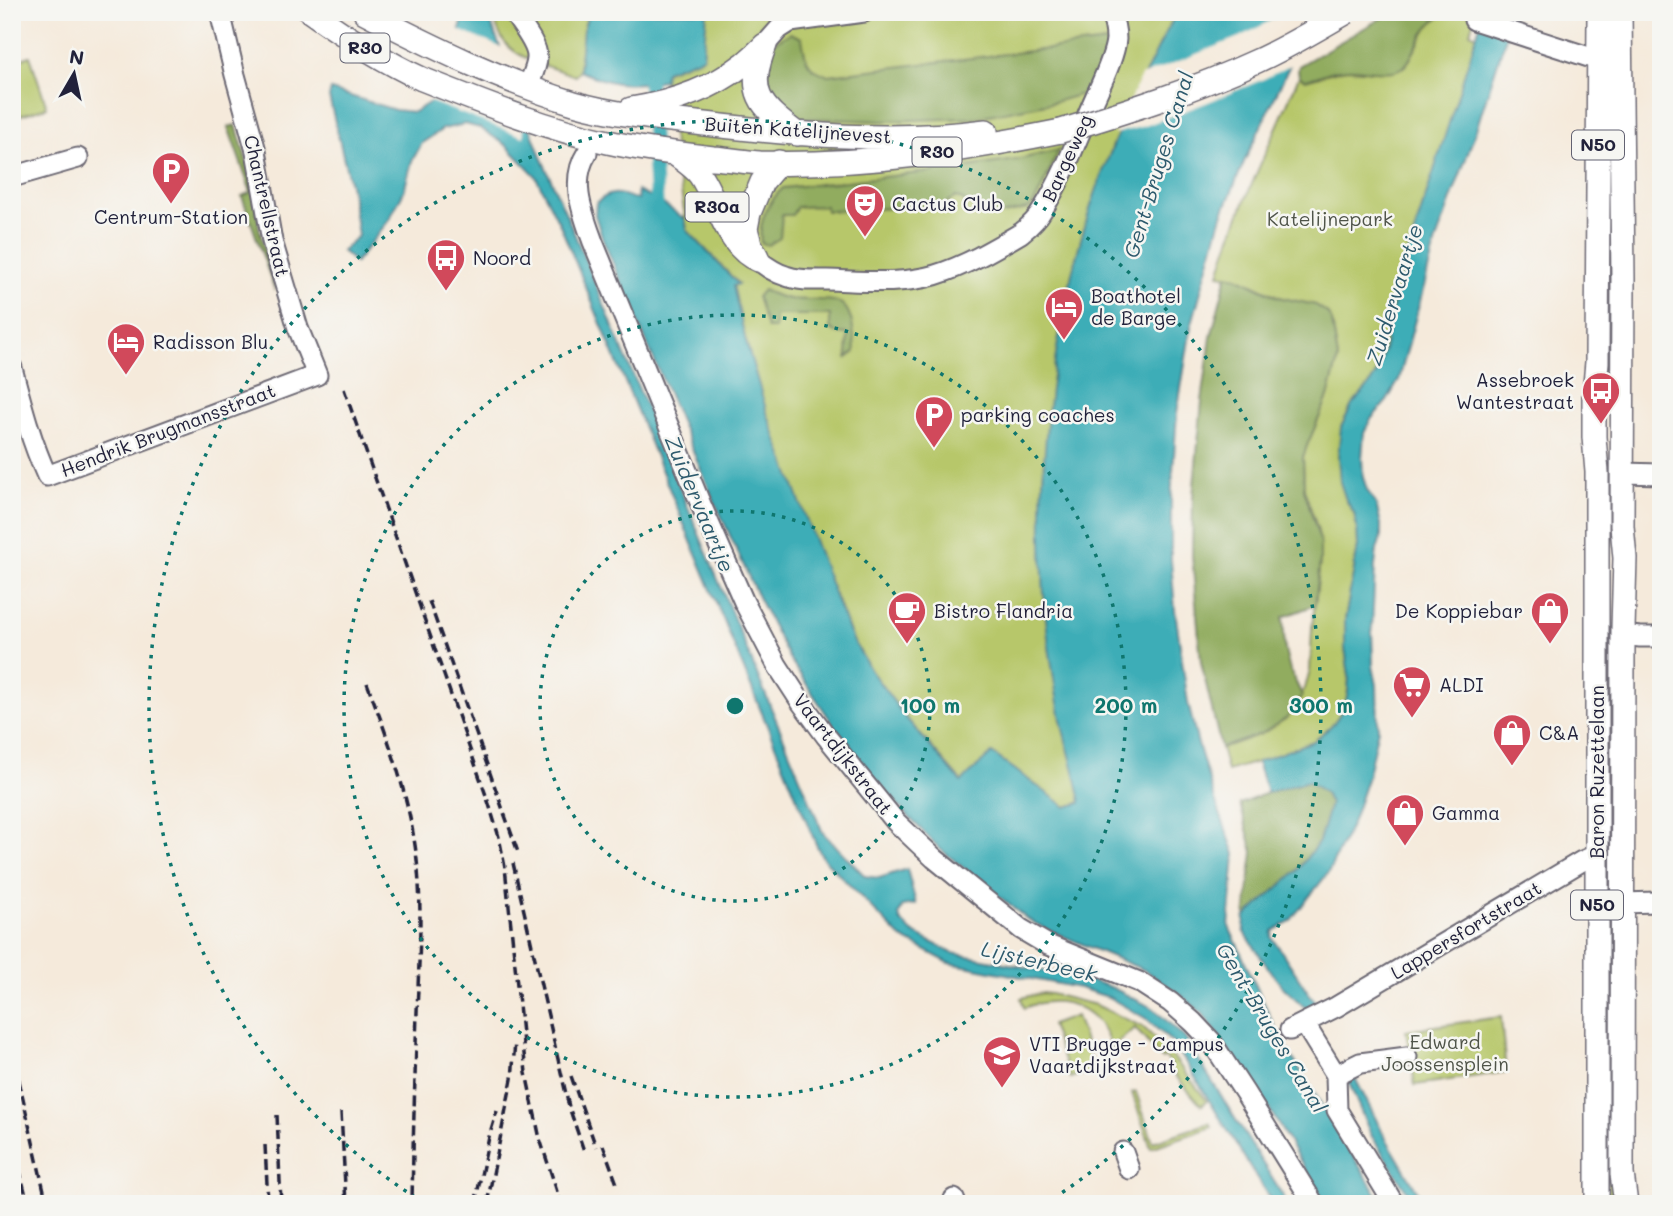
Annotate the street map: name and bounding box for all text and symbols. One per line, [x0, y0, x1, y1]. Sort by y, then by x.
road number: R30 [340, 33, 390, 62]
north arrow [38, 38, 108, 108]
text: N [68, 43, 86, 70]
water label: Gent-Bruges Canal [1116, 67, 1199, 261]
street label: Bargeweg [1035, 110, 1098, 205]
street label: Buiten Katelijnevest [704, 111, 892, 148]
road number: N50 [1572, 130, 1624, 160]
street label: Chantrellstraat [239, 132, 296, 279]
road number: R30 [912, 138, 962, 167]
parking icon: Centrum-Station [150, 150, 192, 205]
theatre icon: Cactus Club [844, 183, 886, 238]
place label: Cactus Club [892, 191, 1003, 216]
road number: R30a [686, 192, 748, 222]
place label: Centrum-Station [94, 204, 248, 229]
park label: Katelijnepark [1267, 206, 1393, 231]
water label: Zuidervaartje [1359, 221, 1428, 368]
bus stop icon: Noord [425, 237, 467, 292]
place label: Noord [473, 245, 531, 270]
place label: Boathotel de Barge [1091, 283, 1181, 330]
hotel icon: Boathotel de Barge [1043, 286, 1085, 341]
hotel icon: Radisson Blu [105, 321, 147, 376]
place label: Radisson Blu [153, 329, 268, 354]
place label: Assebroek Wantestraat [1456, 367, 1574, 414]
bus stop icon: Assebroek Wantestraat [1580, 370, 1622, 425]
street label: Hendrik Brugmansstraat [57, 377, 279, 482]
parking icon: parking coaches [913, 394, 955, 449]
place label: parking coaches [961, 402, 1115, 427]
water label: Zuidervaartje [659, 431, 741, 576]
cafe icon: Bistro Flandria [886, 590, 928, 645]
shop icon: De Koppiebar [1529, 590, 1571, 645]
place label: Bistro Flandria [934, 598, 1073, 623]
place label: De Koppiebar [1395, 598, 1523, 623]
supermarket icon: ALDI [1391, 664, 1433, 719]
place label: ALDI [1439, 672, 1484, 697]
street label: Baron Ruzettelaan [1584, 685, 1609, 859]
street label: Vaartdijkstraat [788, 688, 899, 819]
text: 100 m [900, 691, 960, 718]
text: 200 m [1095, 691, 1157, 718]
text: 300 m [1289, 691, 1353, 718]
centre of rings [723, 694, 747, 718]
shop icon: C&A [1491, 712, 1533, 767]
place label: C&A [1539, 720, 1579, 745]
shop icon: Gamma [1384, 792, 1426, 847]
place label: Gamma [1432, 800, 1500, 825]
street label: Lappersfortstraat [1386, 875, 1546, 984]
road number: N50 [1571, 890, 1623, 920]
water label: Lijsterbeek [979, 934, 1101, 987]
water label: Gent-Bruges Canal [1211, 937, 1334, 1118]
park label: Edward Joossensplein [1381, 1029, 1509, 1076]
place label: VTI Brugge - Campus Vaartdijkstraat [1029, 1031, 1224, 1078]
school or university icon: VTI Brugge - Campus Vaartdijkstraat [981, 1034, 1023, 1089]

